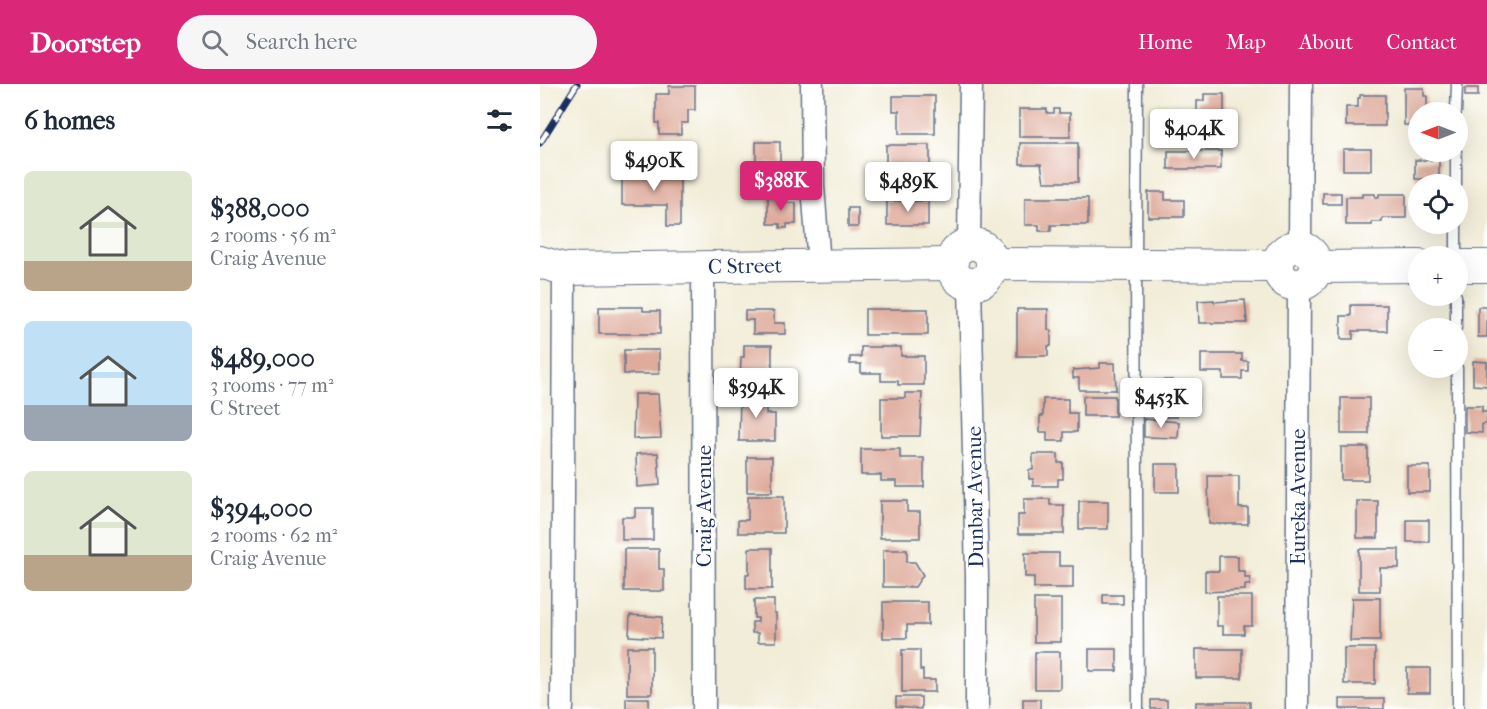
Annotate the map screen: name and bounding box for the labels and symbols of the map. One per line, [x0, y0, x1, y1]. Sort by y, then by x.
north arrow [1408, 102, 1468, 162]
pin: $404K [1152, 109, 1236, 160]
pin: $490K [612, 141, 696, 192]
pin: $388K [739, 161, 823, 212]
pin: $489K [866, 162, 950, 213]
street label: C Street [708, 253, 783, 279]
pin: $394K [714, 368, 798, 419]
pin: $453K [1119, 378, 1203, 429]
street label: Dunbar Avenue [962, 426, 988, 568]
street label: Eureka Avenue [1286, 429, 1310, 565]
street label: Craig Avenue [692, 445, 716, 567]

